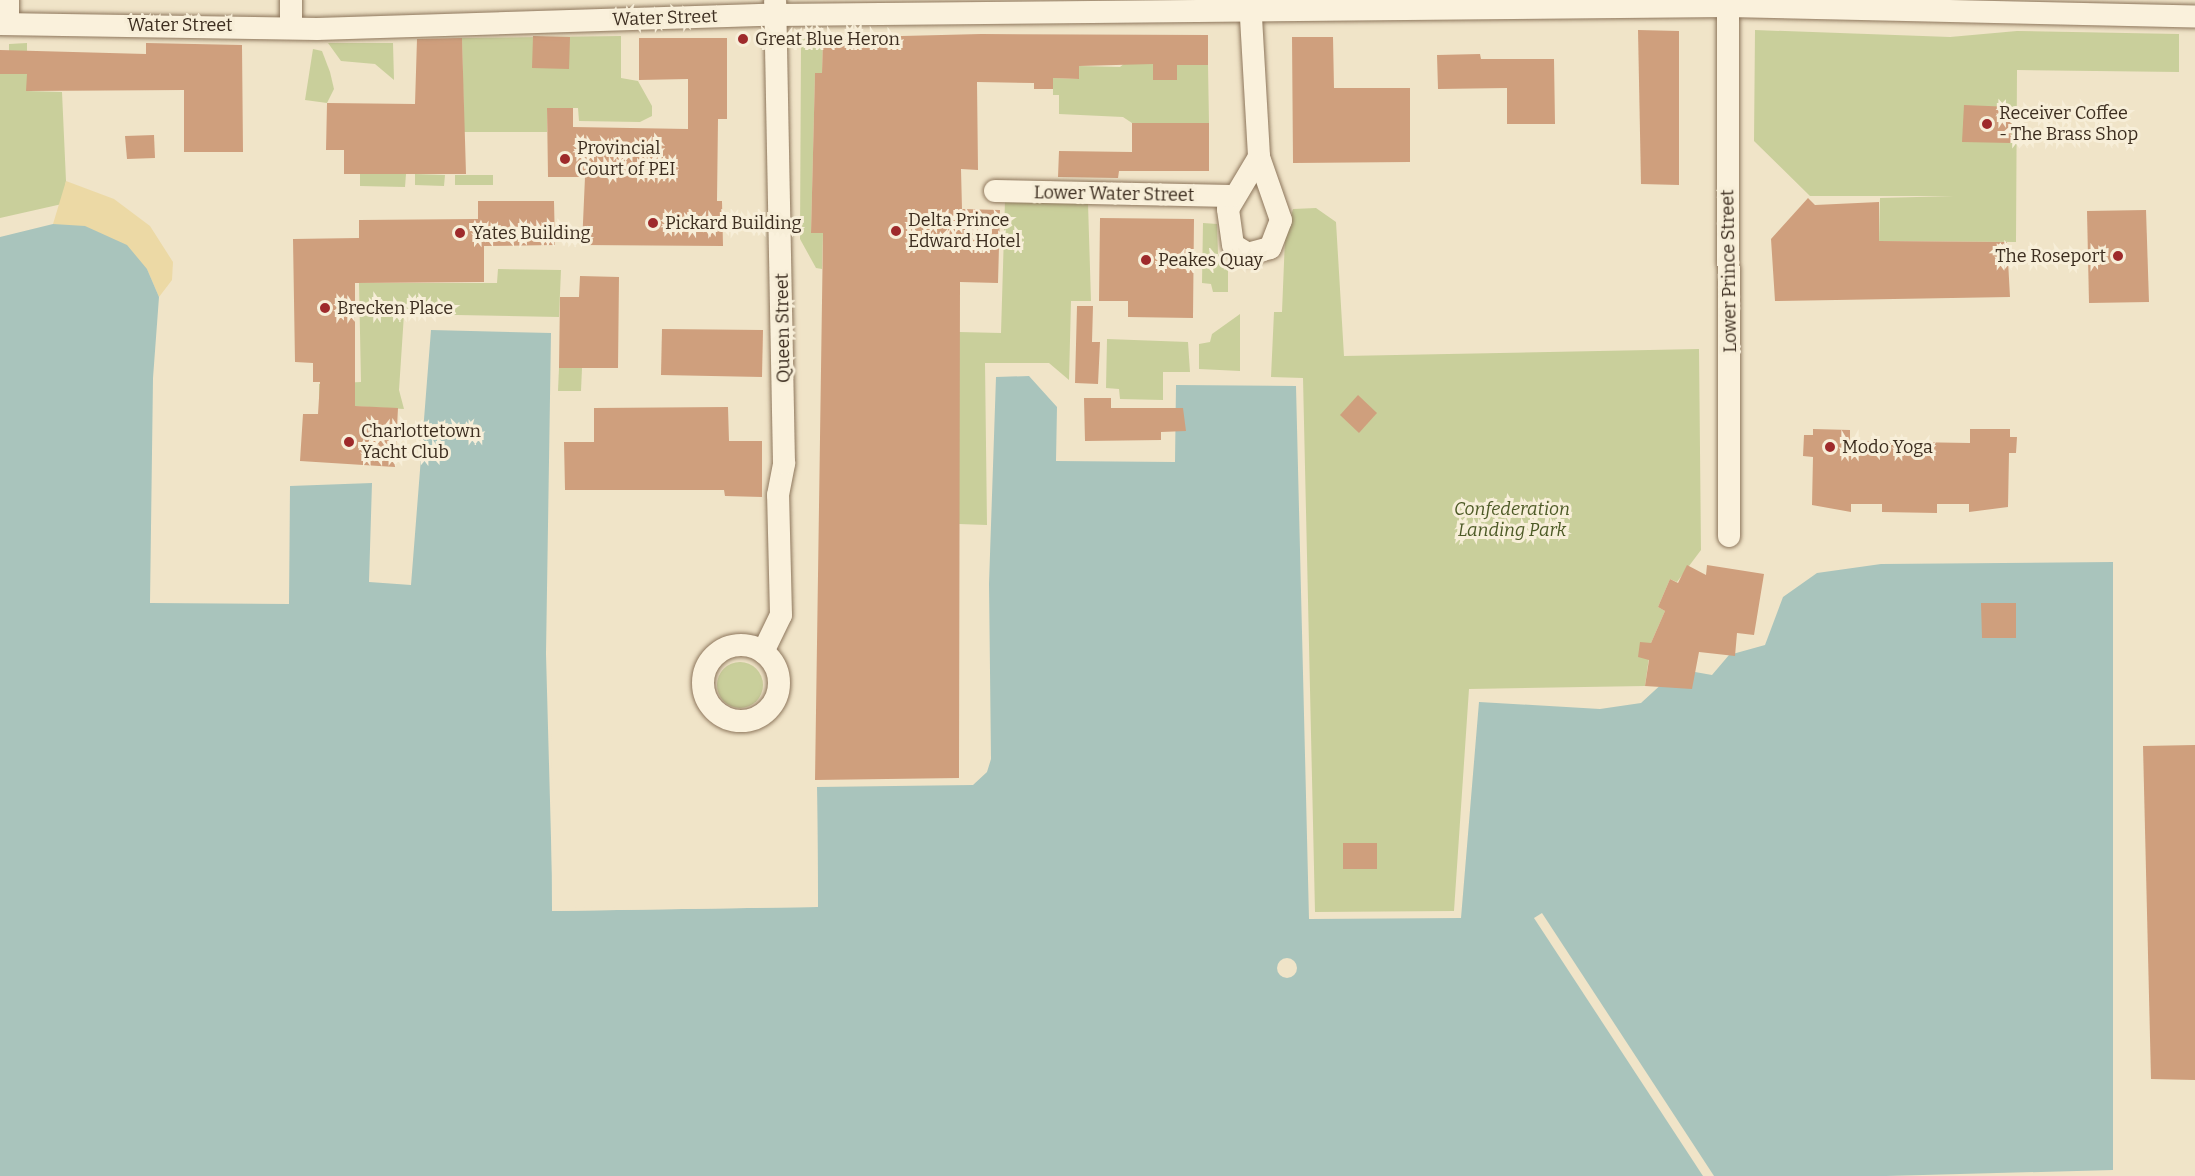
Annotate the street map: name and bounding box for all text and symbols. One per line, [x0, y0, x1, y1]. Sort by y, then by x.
street label: Water Street [612, 5, 718, 31]
street label: Water Street [127, 14, 233, 36]
place label: Great Blue Heron [755, 28, 900, 50]
marker: Great Blue Heron [736, 32, 750, 46]
place label: Receiver Coffee - The Brass Shop [1999, 103, 2138, 146]
marker: Receiver Coffee - The Brass Shop [1980, 117, 1994, 131]
place label: Provincial Court of PEI [577, 138, 676, 180]
marker: Provincial Court of PEI [558, 152, 572, 166]
street label: Lower Water Street [1034, 182, 1194, 206]
street label: Lower Prince Street [1717, 189, 1741, 353]
place label: Delta Prince Edward Hotel [908, 210, 1021, 252]
place label: Pickard Building [665, 212, 802, 234]
marker: Pickard Building [646, 216, 660, 230]
place label: Yates Building [472, 222, 591, 244]
marker: Delta Prince Edward Hotel [889, 224, 903, 238]
marker: Yates Building [453, 226, 467, 240]
place label: The Roseport [1995, 245, 2106, 267]
place label: Peakes Quay [1158, 249, 1263, 271]
marker: The Roseport [2111, 249, 2125, 263]
marker: Peakes Quay [1139, 253, 1153, 267]
street label: Queen Street [771, 273, 795, 383]
place label: Brecken Place [337, 297, 453, 319]
marker: Brecken Place [318, 301, 332, 315]
place label: Charlottetown Yacht Club [361, 421, 481, 464]
marker: Charlottetown Yacht Club [342, 435, 356, 449]
place label: Modo Yoga [1842, 436, 1933, 458]
marker: Modo Yoga [1823, 440, 1837, 454]
park label: Confederation Landing Park [1454, 499, 1570, 542]

